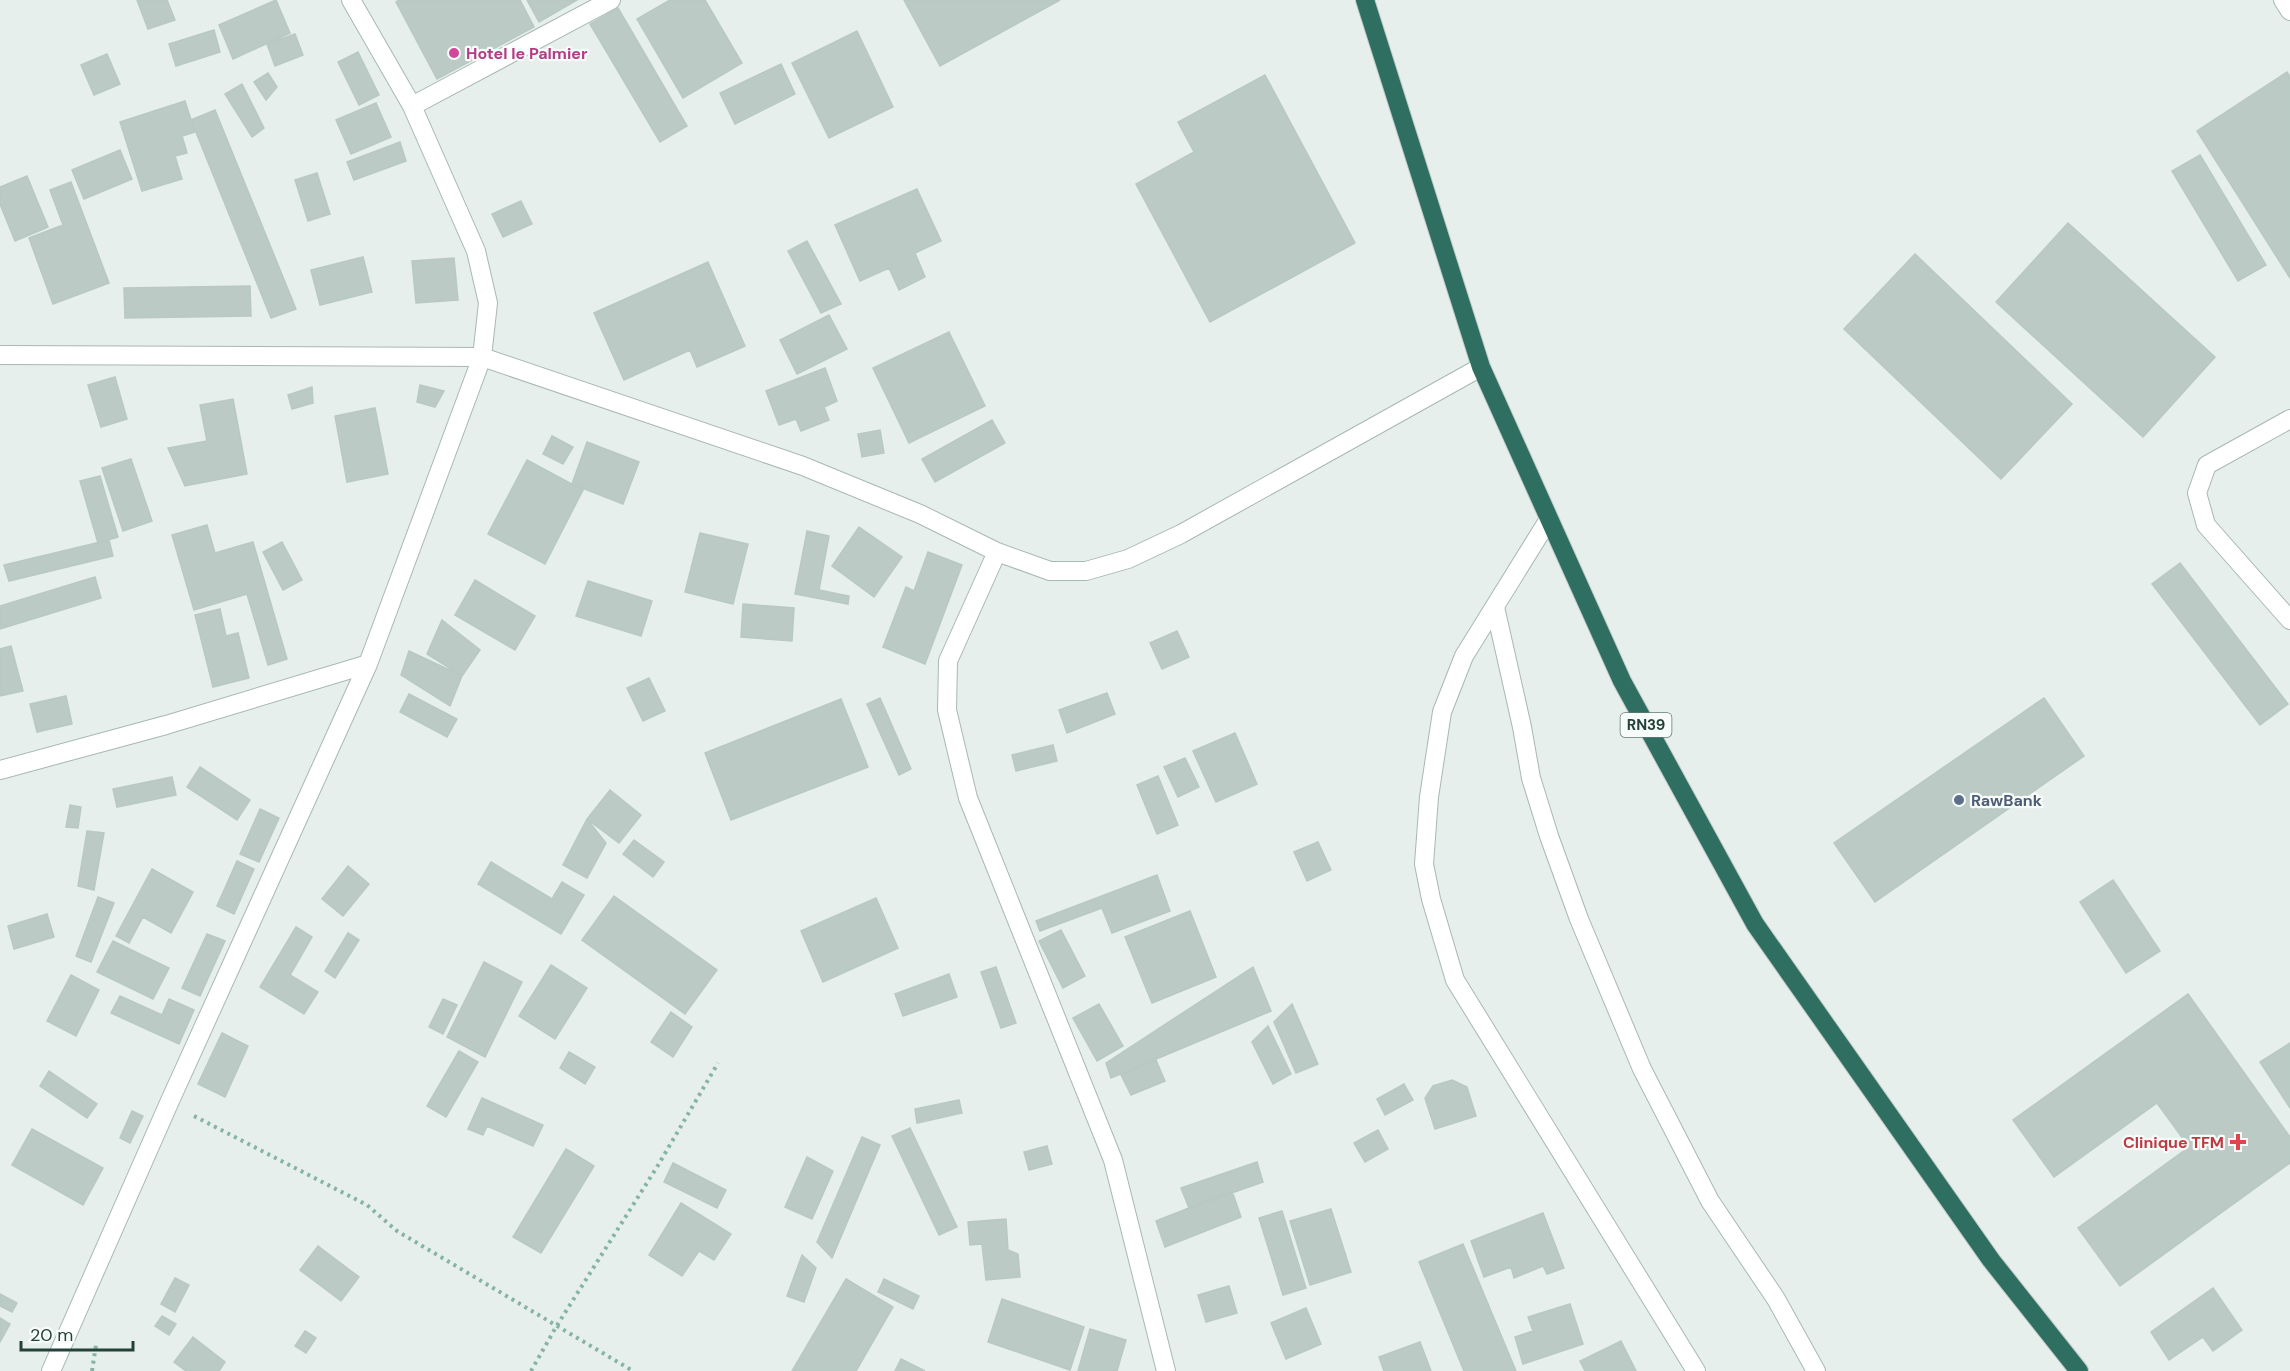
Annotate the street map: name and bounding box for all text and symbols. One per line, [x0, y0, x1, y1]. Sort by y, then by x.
place label: Hotel le Palmier [466, 43, 588, 64]
marker: Hotel le Palmier [447, 46, 461, 60]
road number: RN39 [1620, 713, 1672, 737]
place label: RawBank [1971, 790, 2043, 811]
marker: RawBank [1952, 793, 1966, 807]
place label: Clinique TFM [2123, 1132, 2224, 1153]
marker: Clinique TFM [2229, 1133, 2247, 1151]
scale bar [21, 1314, 134, 1352]
text: 20 m [30, 1323, 73, 1347]

